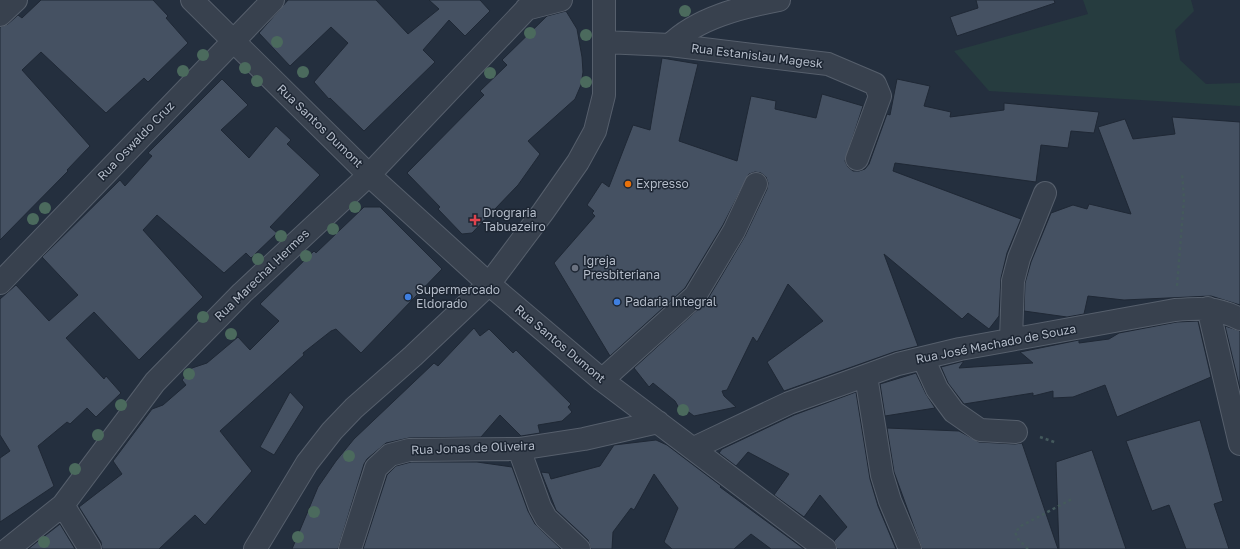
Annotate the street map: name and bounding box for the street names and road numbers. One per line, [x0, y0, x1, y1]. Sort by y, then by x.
street label: Rua Estanislau Magesk [690, 40, 824, 71]
street label: Rua Santos Dumont [274, 81, 367, 171]
street label: Rua Oswaldo Cruz [94, 98, 177, 183]
street label: Rua Marechal Hermes [211, 226, 312, 324]
street label: Rua Santos Dumont [512, 301, 609, 386]
street label: Rua José Machado de Souza [915, 321, 1077, 366]
street label: Rua Jonas de Oliveira [411, 438, 535, 457]

